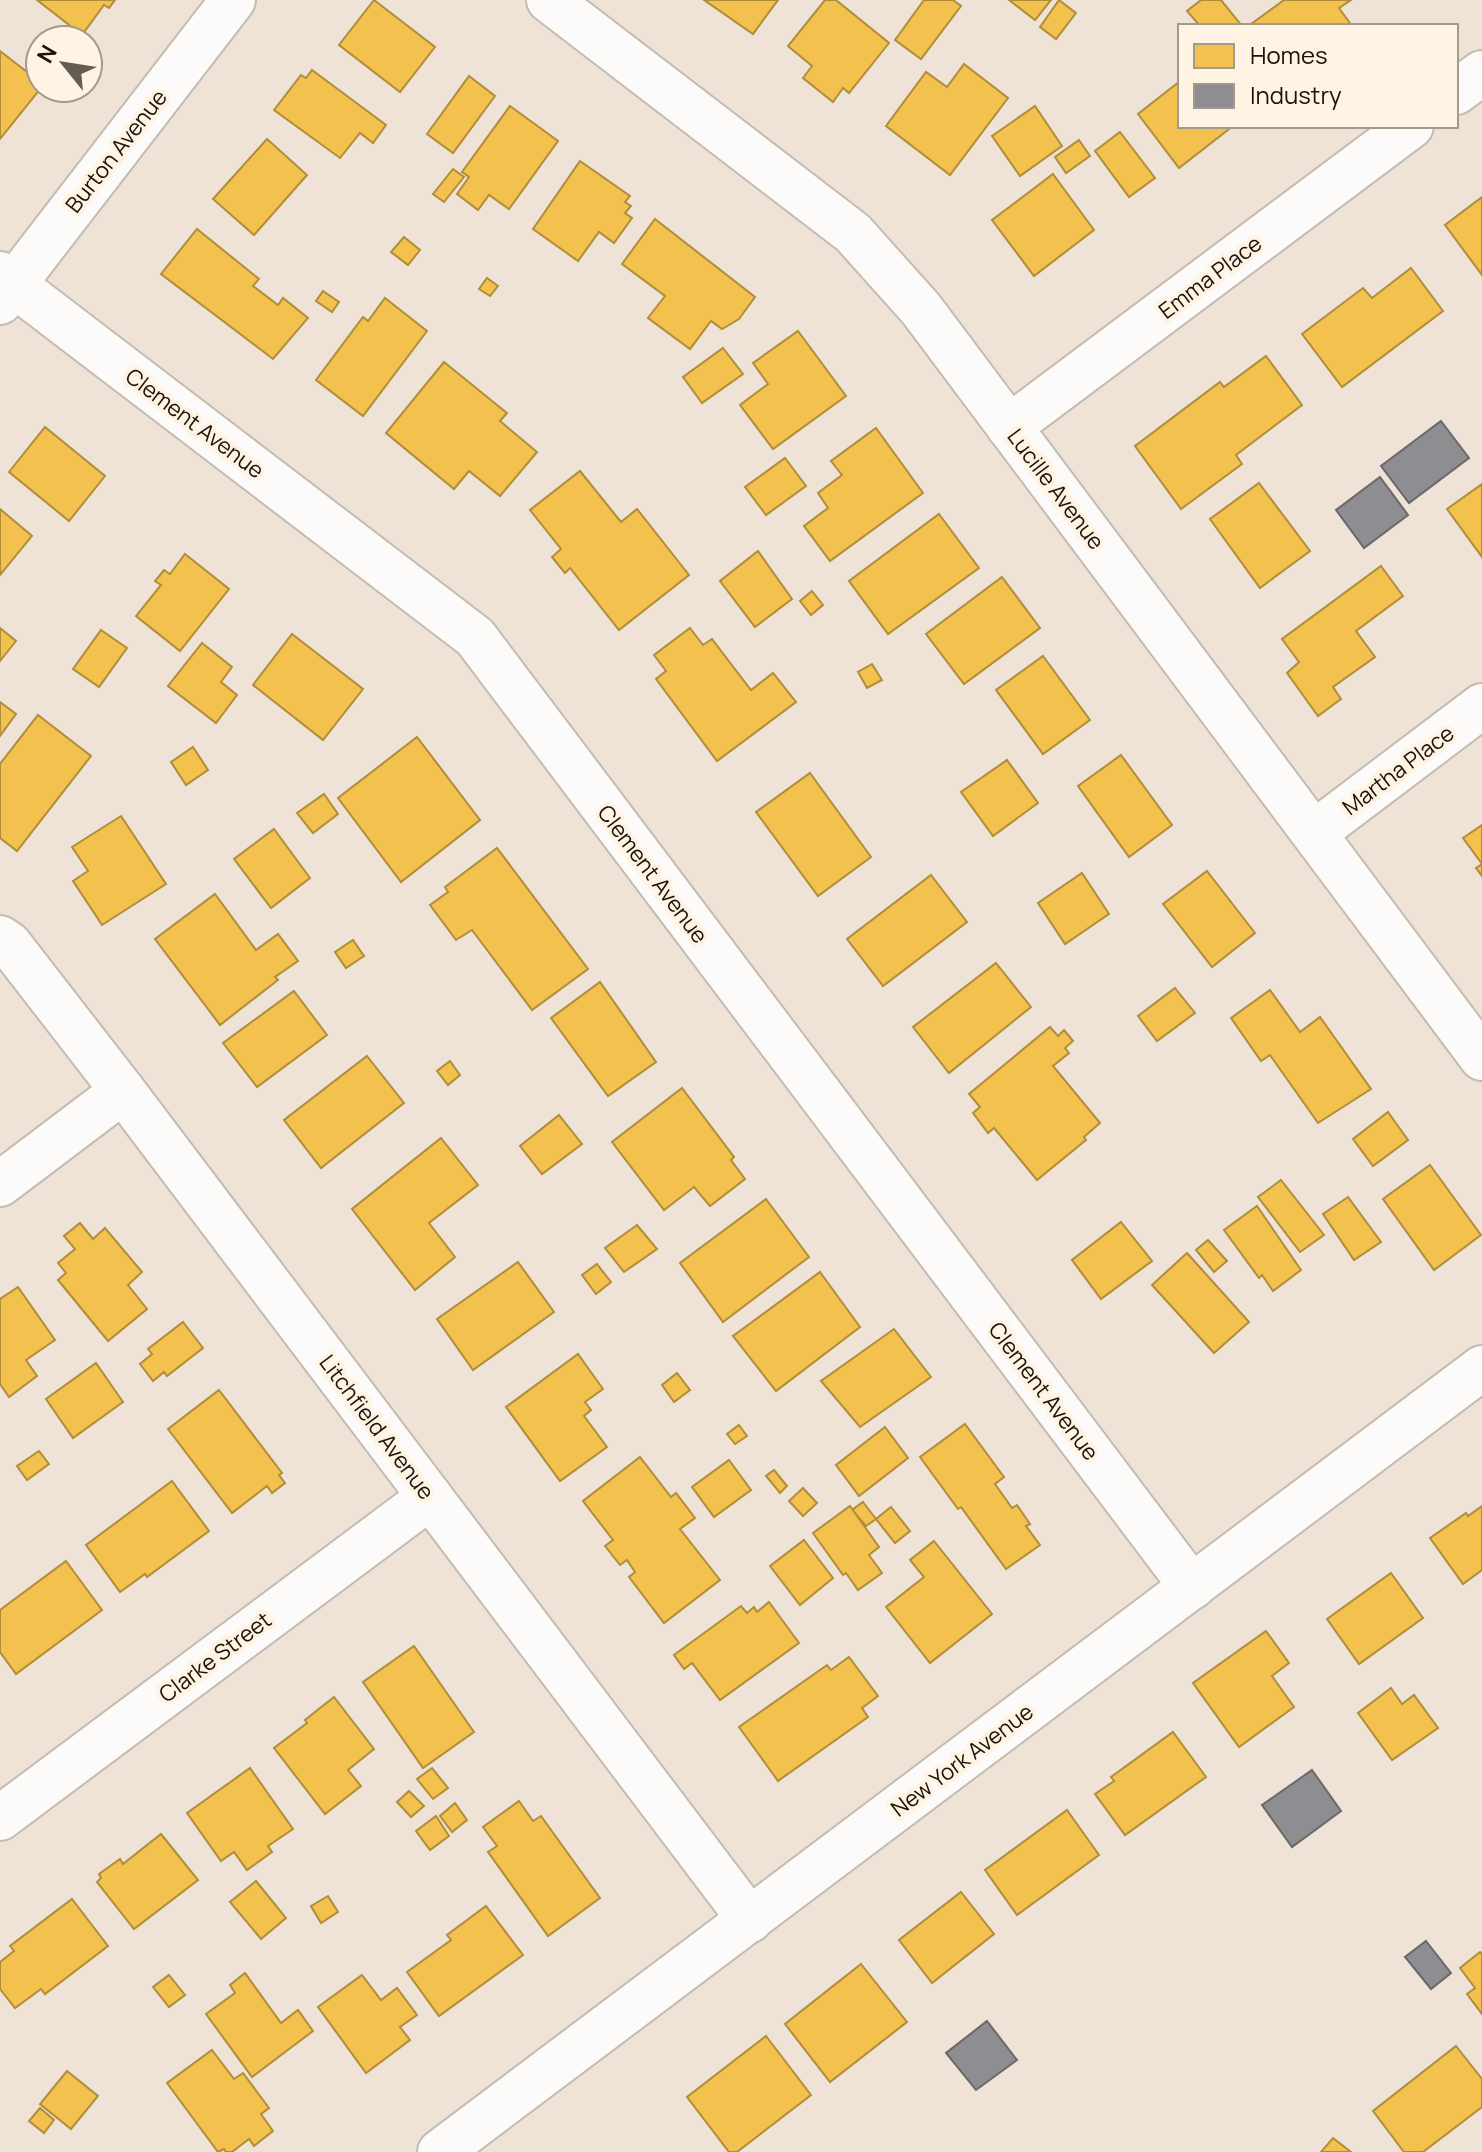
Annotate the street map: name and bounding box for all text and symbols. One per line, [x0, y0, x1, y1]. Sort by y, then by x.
north arrow [24, 24, 104, 104]
legend [1178, 24, 1458, 128]
text: Homes [1250, 38, 1328, 71]
text: N [30, 40, 64, 68]
text: Industry [1250, 78, 1342, 111]
street label: Burton Avenue [58, 83, 174, 219]
street label: Emma Place [1152, 228, 1268, 326]
street label: Clement Avenue [120, 361, 270, 485]
street label: Lucille Avenue [1001, 422, 1111, 556]
street label: Martha Place [1336, 718, 1460, 822]
street label: Clement Avenue [591, 799, 715, 949]
street label: Clement Avenue [982, 1316, 1106, 1466]
street label: Litchfield Avenue [313, 1348, 441, 1506]
street label: Clarke Street [153, 1605, 278, 1709]
street label: New York Avenue [885, 1697, 1039, 1823]

